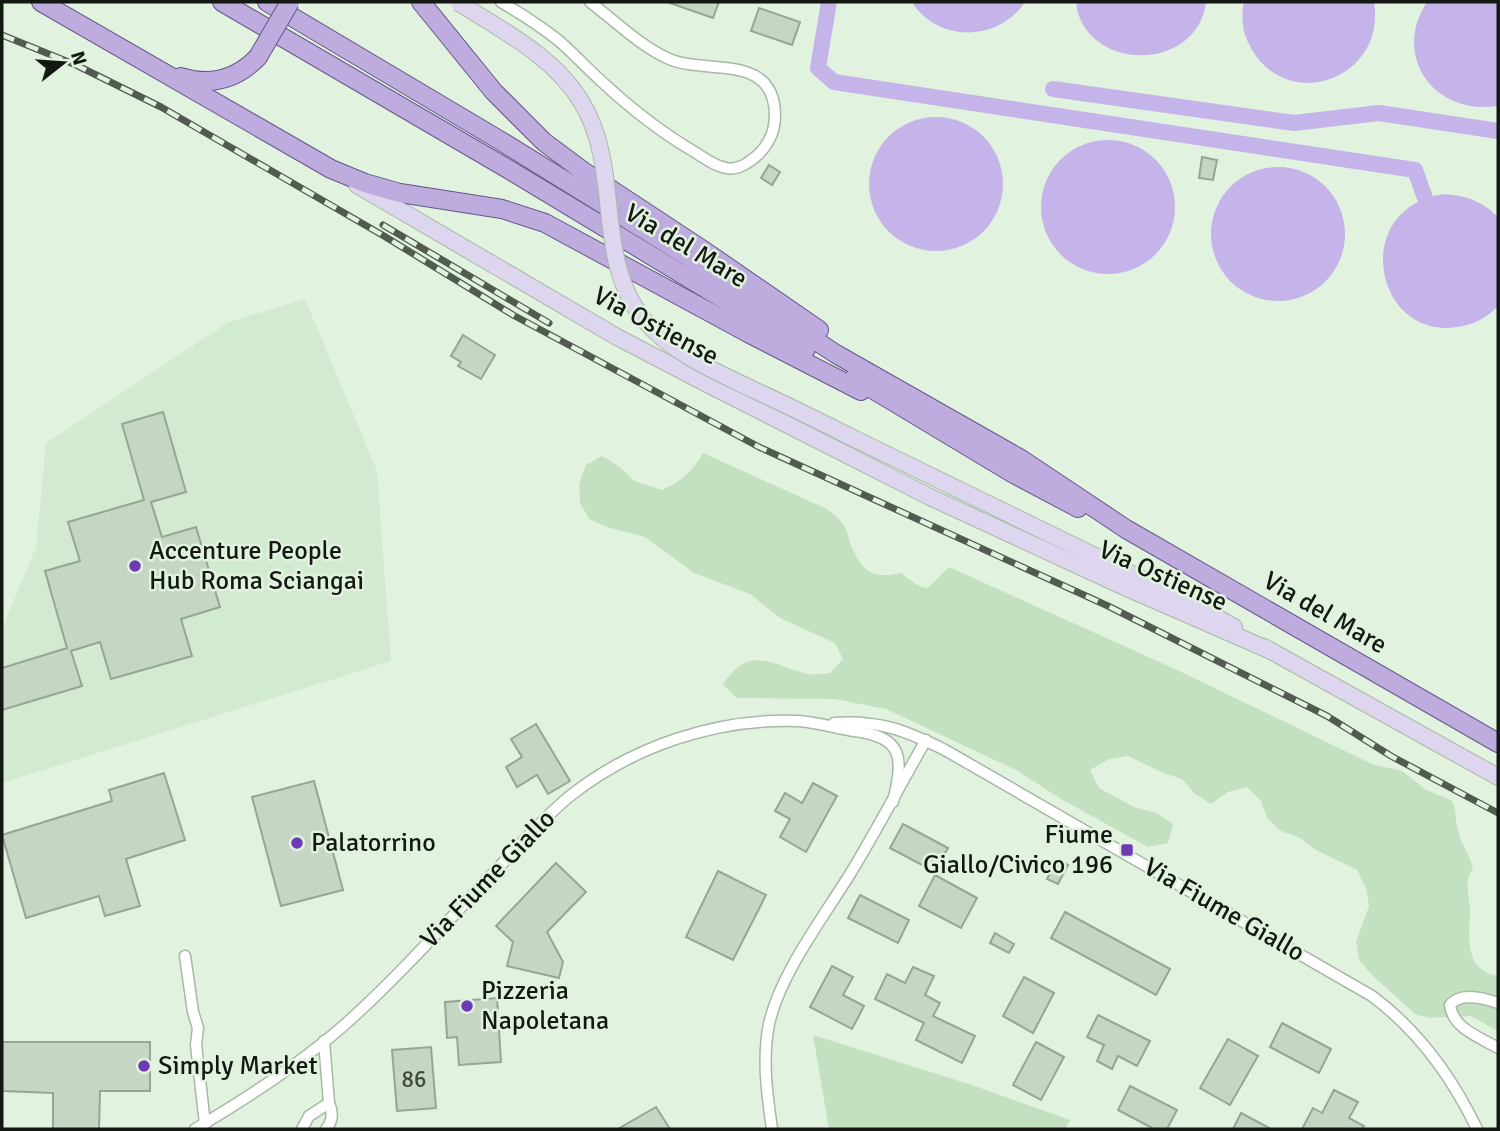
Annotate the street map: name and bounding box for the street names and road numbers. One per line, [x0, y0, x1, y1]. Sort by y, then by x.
street label: Via del Mare [619, 197, 753, 295]
street label: Via Ostiense [588, 280, 724, 372]
street label: Via Ostiense [1094, 533, 1232, 619]
street label: Via del Mare [1258, 565, 1392, 661]
street label: Via Fiume Giallo [414, 803, 562, 955]
street label: Via Fiume Giallo [1138, 851, 1310, 969]

